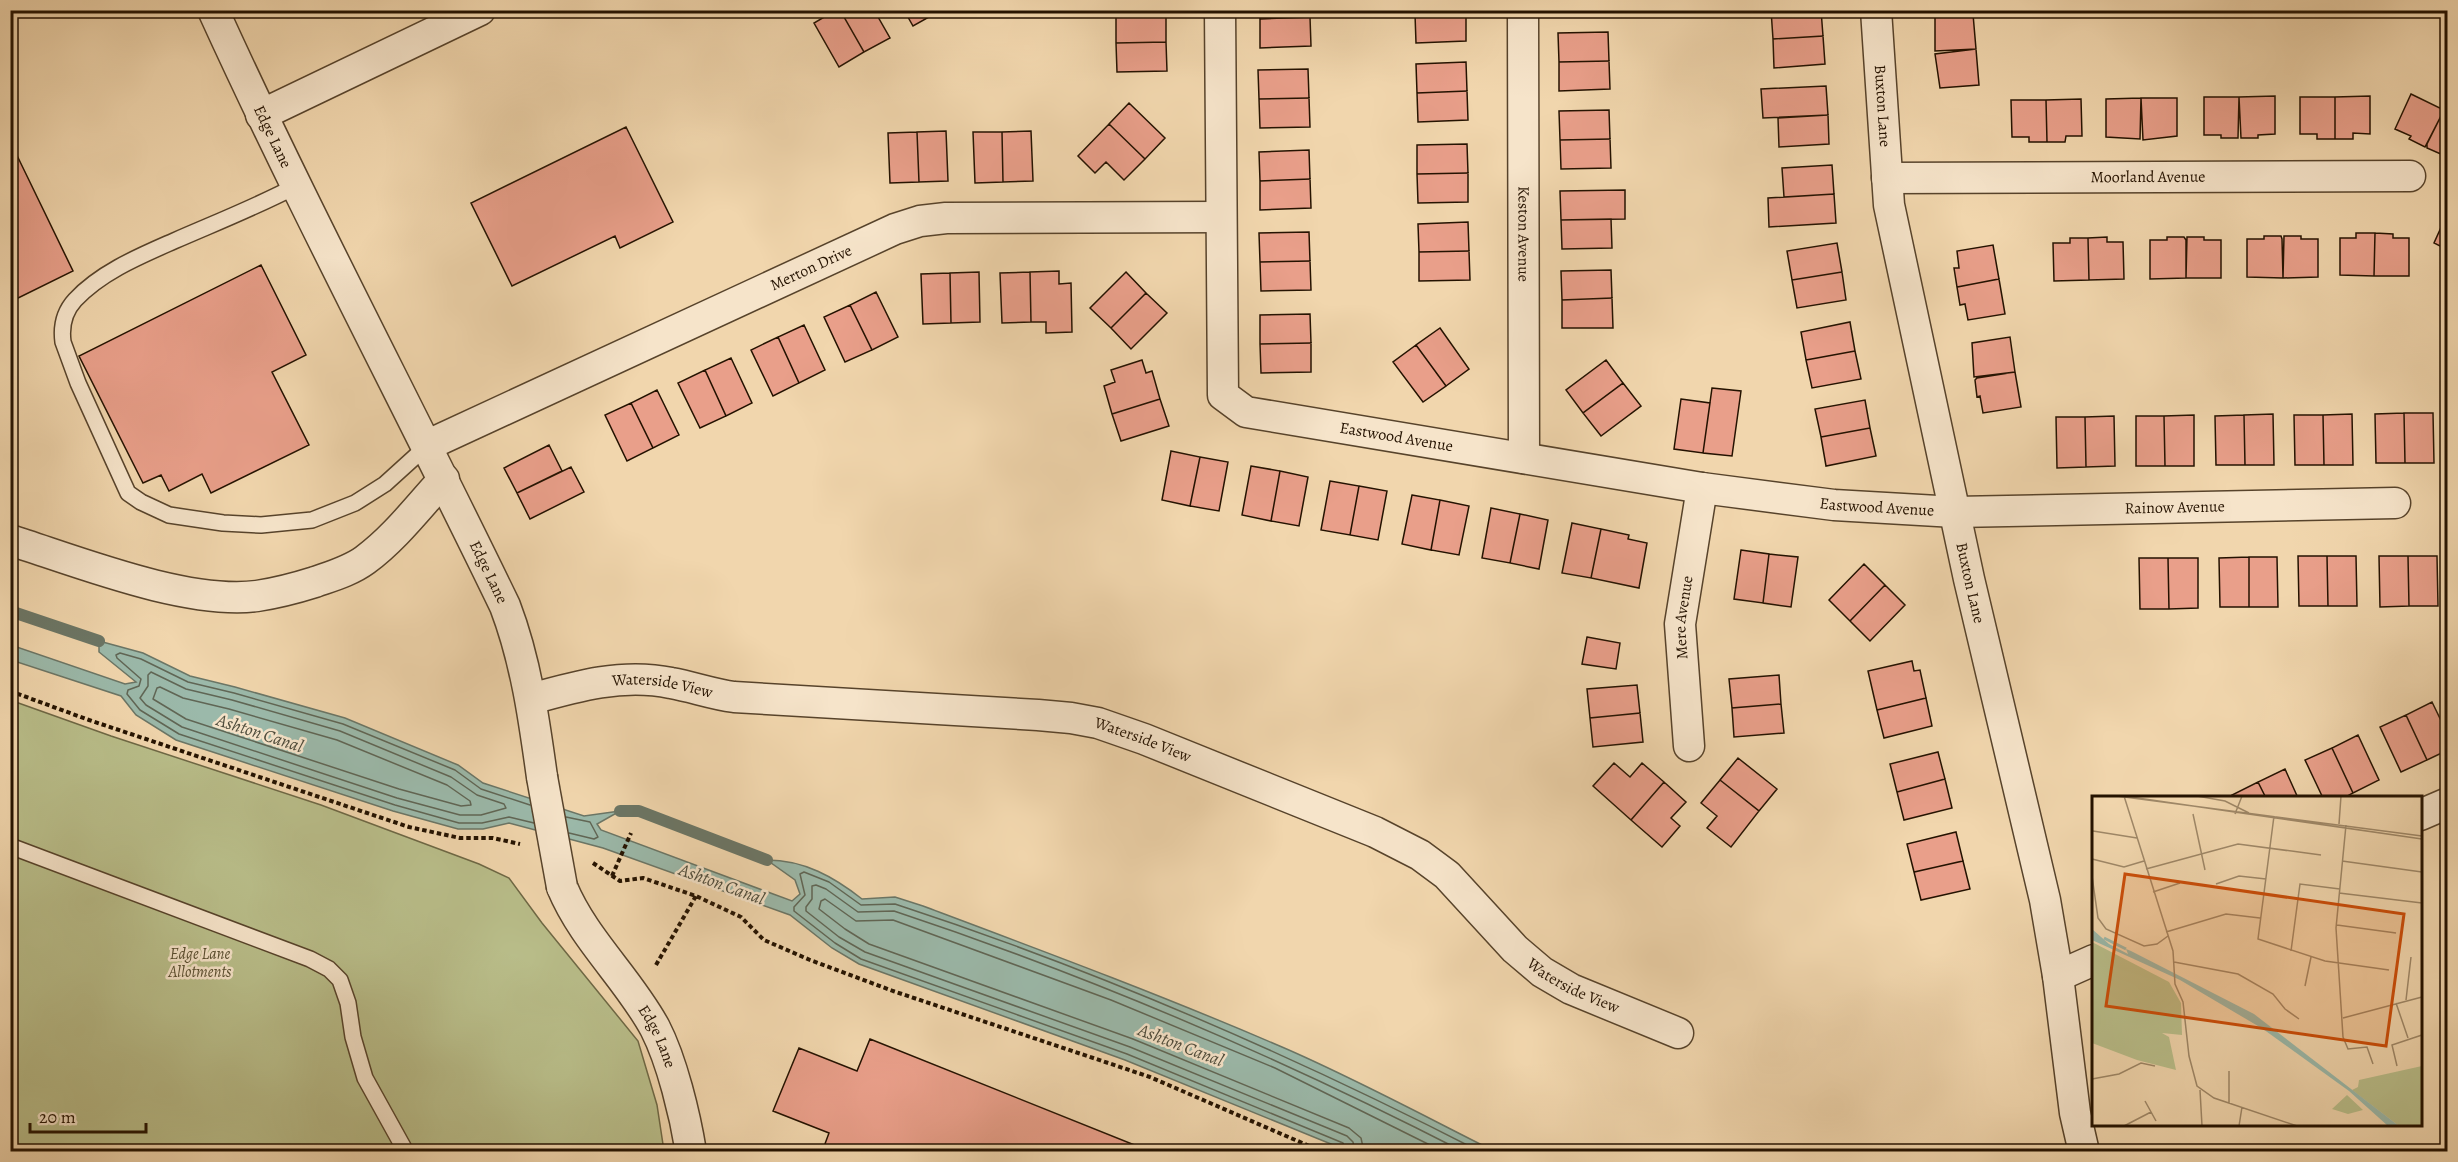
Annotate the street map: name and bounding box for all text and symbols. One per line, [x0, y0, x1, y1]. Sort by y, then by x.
street label: Buxton Lane [1869, 64, 1896, 148]
street label: Edge Lane [248, 102, 297, 172]
street label: Moorland Avenue [2090, 166, 2206, 188]
street label: Keston Avenue [1512, 186, 1535, 282]
street label: Merton Drive [767, 239, 855, 296]
street label: Eastwood Avenue [1338, 417, 1455, 457]
street label: Eastwood Avenue [1818, 492, 1935, 522]
street label: Rainow Avenue [2124, 495, 2225, 520]
street label: Edge Lane [464, 537, 513, 607]
street label: Buxton Lane [1950, 540, 1990, 626]
street label: Mere Avenue [1669, 574, 1699, 660]
street label: Waterside View [610, 668, 716, 704]
water label: Ashton Canal [213, 707, 307, 758]
street label: Waterside View [1091, 711, 1195, 768]
inset map [2092, 796, 2422, 1126]
water label: Ashton Canal [675, 857, 769, 911]
park label: Edge Lane Allotments [167, 943, 232, 983]
street label: Waterside View [1521, 952, 1623, 1019]
street label: Edge Lane [633, 1001, 681, 1071]
water label: Ashton Canal [1134, 1017, 1228, 1072]
scale bar [30, 1096, 146, 1134]
text: 20 m [39, 1105, 76, 1129]

